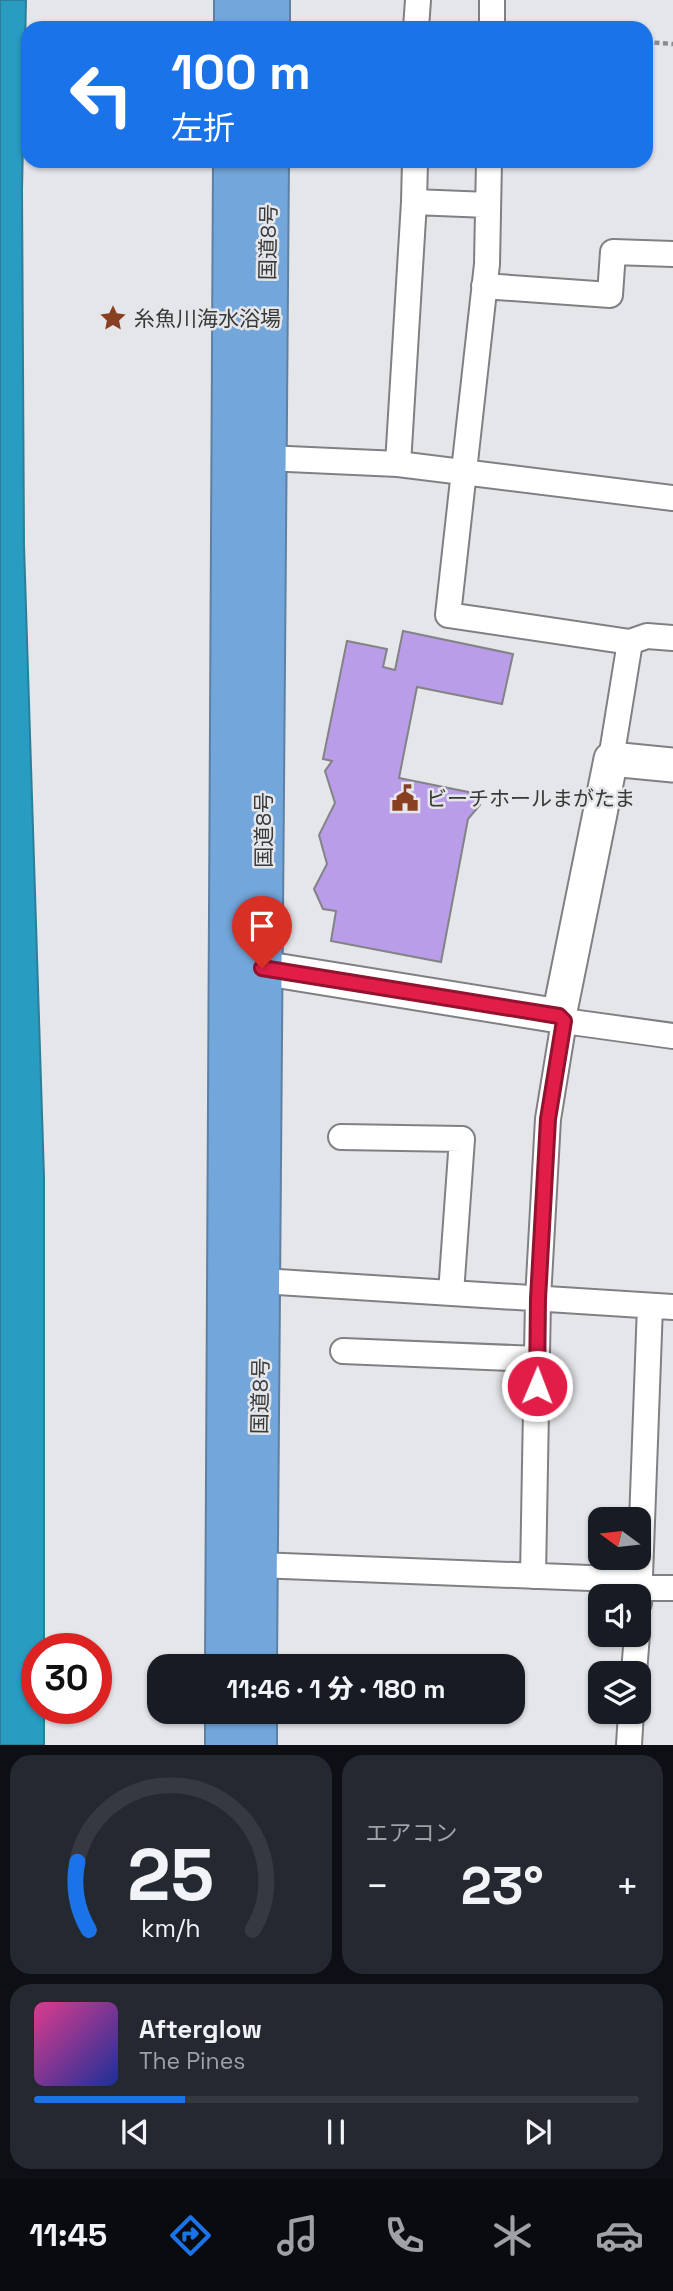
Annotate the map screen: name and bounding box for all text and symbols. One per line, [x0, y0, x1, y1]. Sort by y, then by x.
text: 100 m [171, 41, 311, 103]
icon: left [56, 49, 147, 140]
text: 左折 [171, 108, 235, 148]
street label: 国道8号 [254, 204, 282, 280]
place icon: 糸魚川海水浴場 [98, 303, 128, 333]
place label: 糸魚川海水浴場 [134, 305, 281, 332]
public building icon: ビーチホールまがたま [390, 783, 420, 813]
place label: ビーチホールまがたま [426, 785, 635, 812]
street label: 国道8号 [250, 792, 277, 868]
pin [232, 896, 292, 968]
icon: arrive [243, 907, 281, 945]
position arrow [500, 1349, 574, 1423]
street label: 国道8号 [246, 1358, 274, 1434]
north arrow [588, 1507, 651, 1570]
map controls [588, 1507, 651, 1724]
button: sound [588, 1584, 651, 1647]
speed limit sign: 30 [21, 1633, 112, 1724]
button: layers [588, 1661, 651, 1724]
text: 11:46 · 1 分 · 180 m [227, 1672, 445, 1706]
text: エアコン [366, 1818, 458, 1848]
text: 25 [127, 1829, 214, 1922]
text: 23° [461, 1853, 544, 1919]
text: − [366, 1862, 389, 1910]
text: + [615, 1862, 639, 1910]
text: km/h [141, 1912, 201, 1944]
text: Afterglow [139, 2012, 262, 2046]
text: The Pines [139, 2046, 245, 2076]
icon: previous [116, 2113, 154, 2151]
icon: pause [317, 2113, 355, 2151]
icon: next [519, 2113, 557, 2151]
icon: directions [166, 2211, 215, 2260]
icon: music [273, 2211, 322, 2260]
icon: phone [380, 2211, 429, 2260]
icon: climate [488, 2211, 537, 2260]
icon: car [595, 2211, 644, 2260]
text: 11:45 [29, 2215, 107, 2255]

